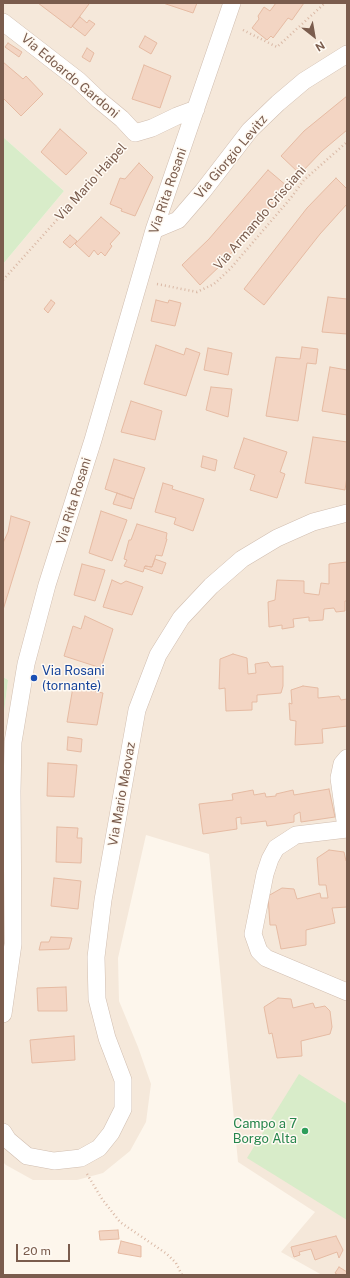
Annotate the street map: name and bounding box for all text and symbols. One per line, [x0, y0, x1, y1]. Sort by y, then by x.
north arrow [294, 16, 334, 56]
street label: Via Edoardo Gardoni [18, 30, 122, 122]
text: N [313, 39, 327, 54]
street label: Via Giorgio Levitz [191, 112, 271, 202]
street label: Via Mario Haipel [52, 140, 130, 224]
street label: Via Rita Rosani [146, 146, 190, 236]
street label: Via Armando Crisciani [211, 163, 309, 273]
street label: Via Rita Rosani [53, 456, 95, 546]
place label: Via Rosani (tornante) [42, 663, 105, 694]
marker: Via Rosani (tornante) [29, 673, 39, 683]
street label: Via Mario Maovaz [105, 741, 139, 847]
place label: Campo a 7 Borgo Alta [233, 1116, 297, 1147]
marker: Campo a 7 Borgo Alta [300, 1126, 310, 1136]
scale bar [18, 1236, 72, 1262]
text: 20 m [23, 1244, 51, 1258]

